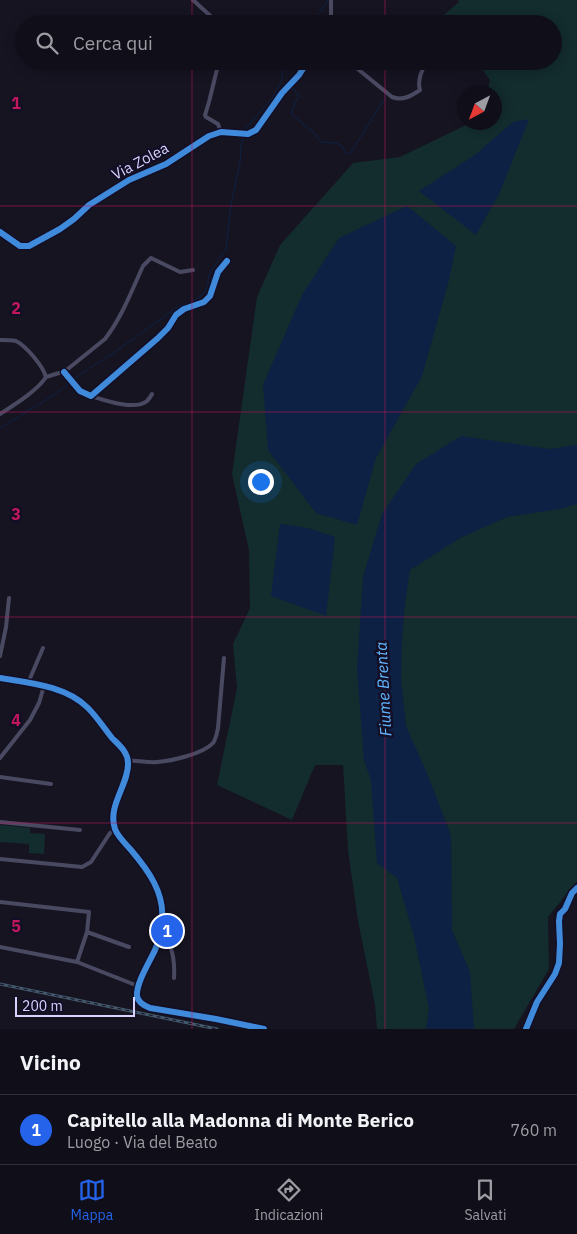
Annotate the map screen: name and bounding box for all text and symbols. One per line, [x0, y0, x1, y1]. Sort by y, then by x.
search box [15, 15, 562, 70]
icon: search [33, 29, 61, 57]
text: Cerca qui [73, 31, 153, 55]
north arrow [457, 85, 502, 130]
text: 1 [11, 93, 21, 113]
street label: Via Zolea [108, 138, 172, 184]
text: 2 [11, 298, 21, 318]
your location [248, 469, 274, 495]
text: 3 [11, 504, 21, 524]
water label: Fiume Brenta [371, 641, 395, 737]
text: 4 [11, 710, 21, 730]
pin: 1 [151, 912, 183, 950]
text: 5 [11, 916, 21, 936]
scale bar [15, 994, 135, 1017]
text: 200 m [22, 997, 63, 1015]
text: Vicino [20, 1048, 81, 1076]
text: Capitello alla Madonna di Monte Berico [67, 1108, 414, 1132]
text: 1 [31, 1120, 41, 1140]
text: 760 m [510, 1120, 557, 1140]
text: Luogo · Via del Beato [67, 1132, 218, 1152]
tab: Mappa [71, 1176, 113, 1224]
tab: Indicazioni [254, 1176, 323, 1224]
tab: Salvati [464, 1176, 506, 1224]

